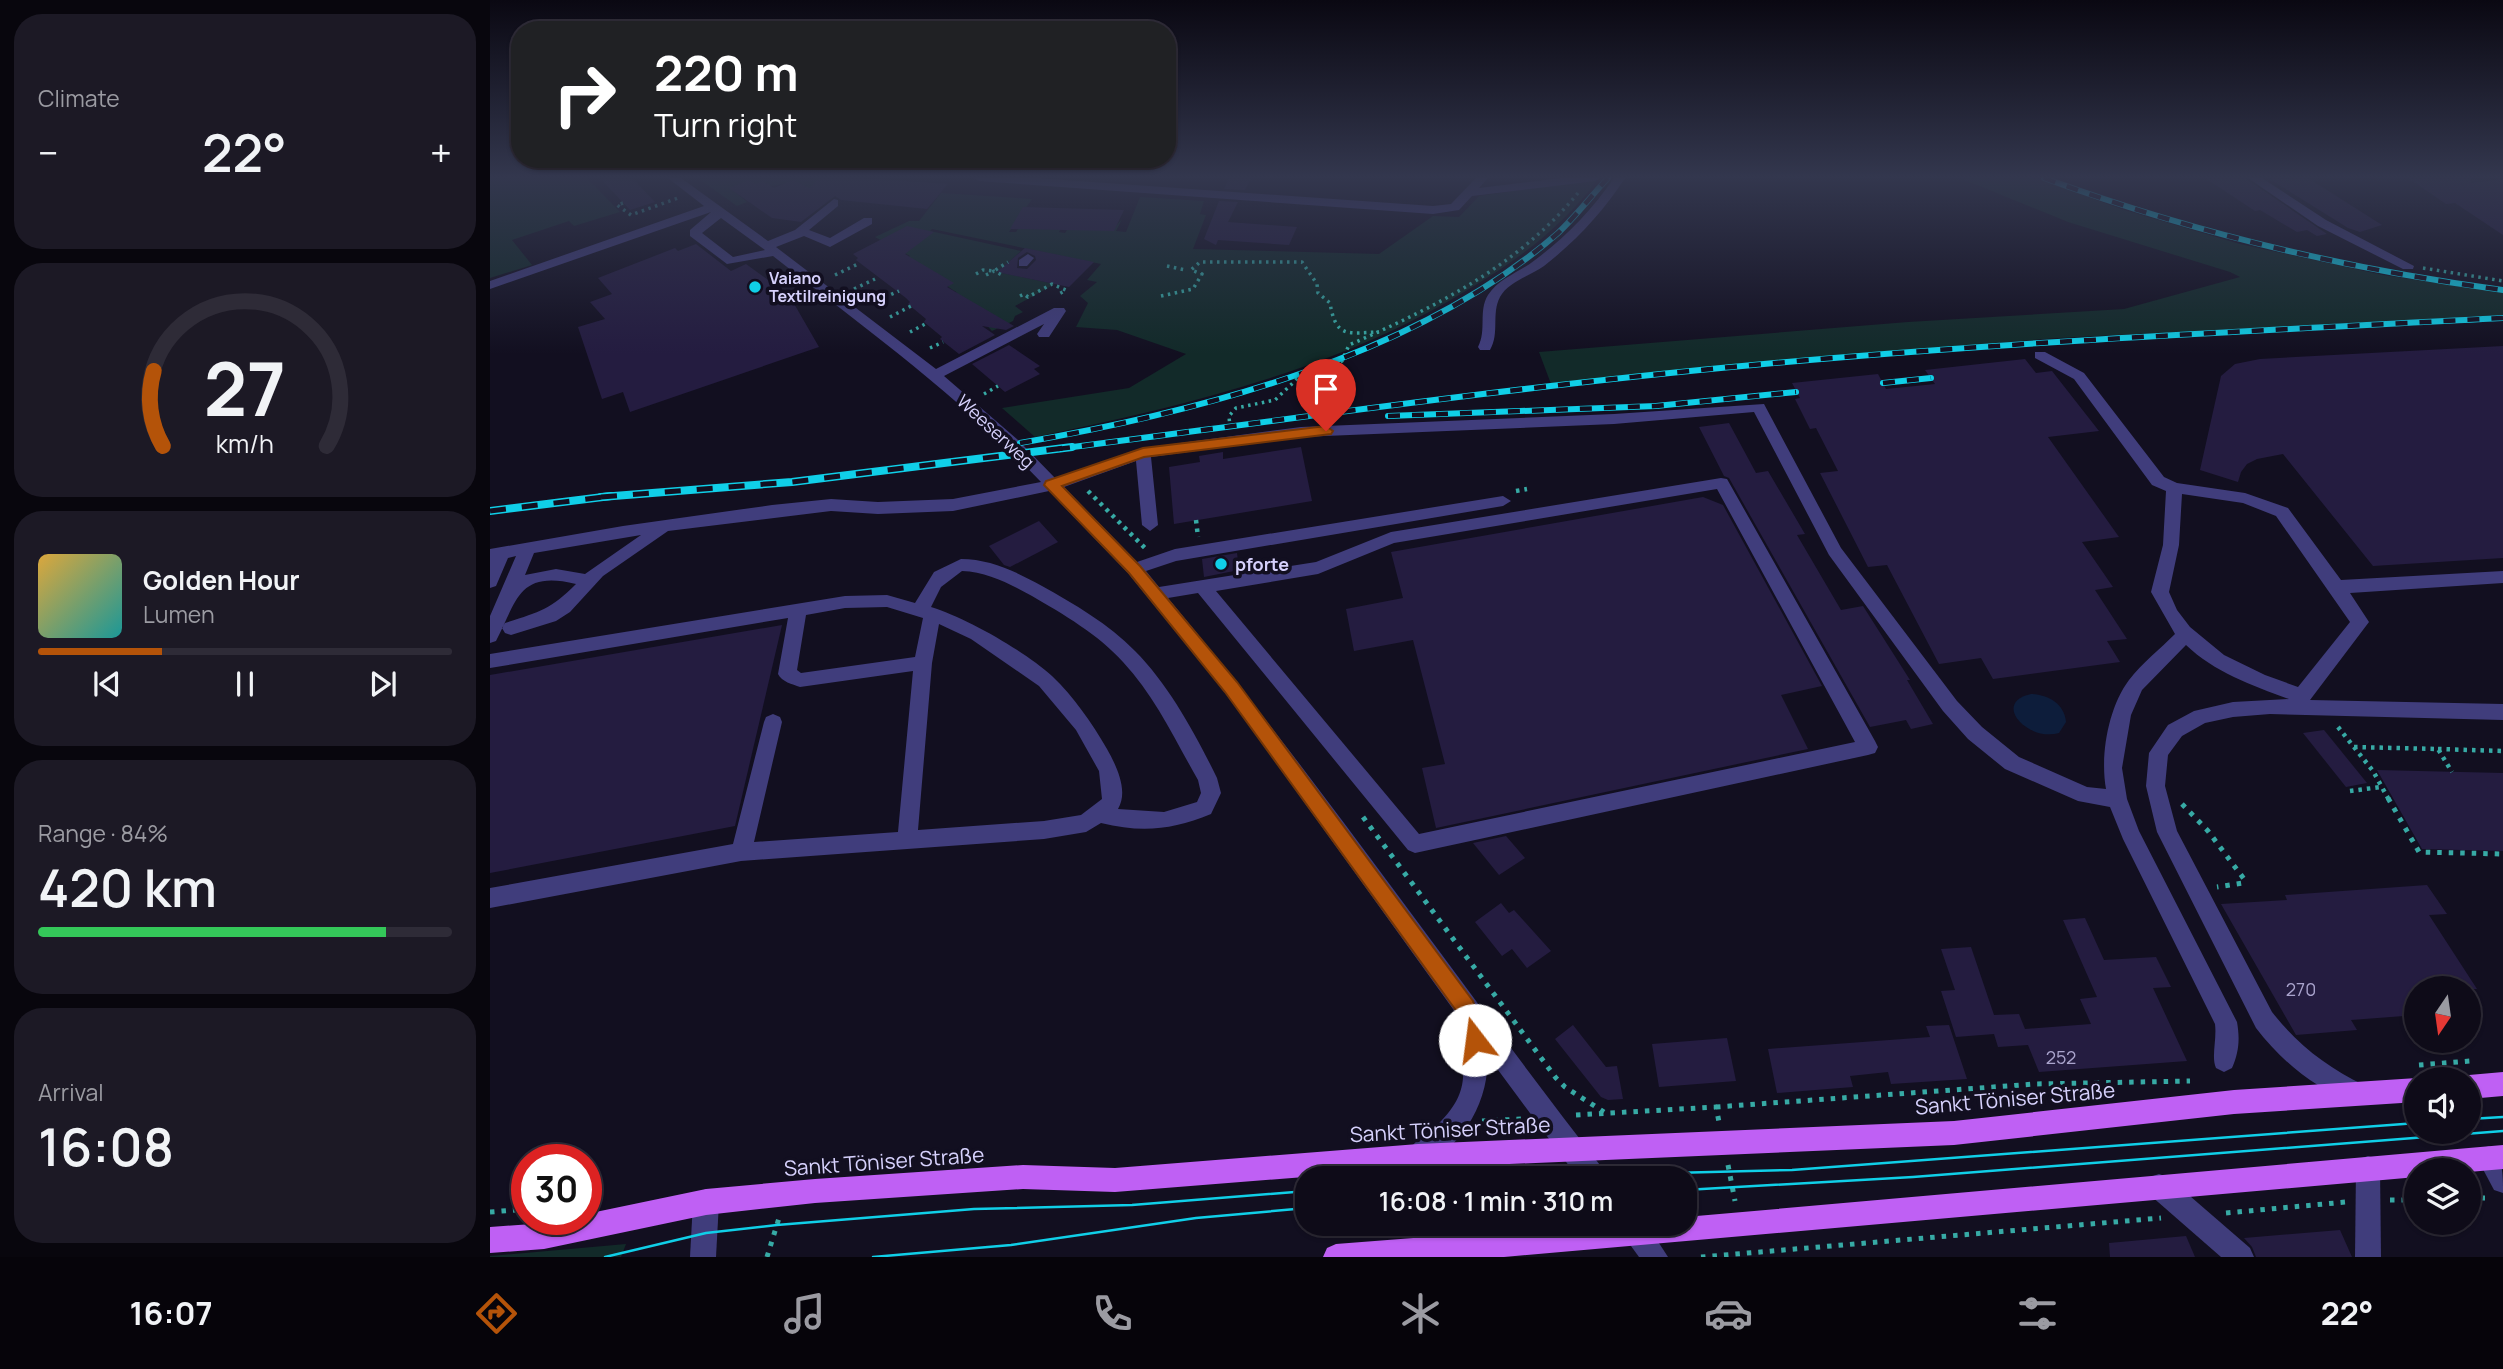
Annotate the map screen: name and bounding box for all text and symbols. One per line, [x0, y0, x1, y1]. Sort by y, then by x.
text: 220 m [654, 39, 798, 106]
icon: right [539, 49, 630, 140]
text: Climate [38, 82, 120, 114]
text: Turn right [654, 103, 797, 147]
text: 22° [202, 117, 287, 188]
text: − [38, 126, 59, 178]
text: + [430, 126, 452, 178]
place label: Vaiano Textilreinigung [769, 267, 886, 307]
marker: Vaiano Textilreinigung [747, 279, 763, 295]
text: 27 [204, 338, 286, 438]
pin [1296, 359, 1356, 431]
icon: arrive [1307, 370, 1345, 408]
street label: Weeserweg [952, 389, 1040, 473]
text: km/h [216, 426, 274, 461]
place label: pforte [1235, 552, 1289, 576]
marker: pforte [1213, 556, 1229, 572]
text: Golden Hour [143, 562, 300, 598]
text: Lumen [143, 598, 215, 630]
icon: previous [88, 665, 126, 703]
icon: pause [226, 665, 264, 703]
icon: next [364, 665, 402, 703]
text: Range · 84% [38, 817, 168, 849]
text: 420 km [38, 852, 217, 923]
north arrow [2404, 976, 2482, 1054]
map controls [2404, 976, 2481, 1235]
house number: 270 [2286, 977, 2316, 1001]
position arrow [1438, 1003, 1512, 1077]
house number: 252 [2046, 1045, 2076, 1069]
button: sound [2404, 1067, 2481, 1144]
street label: Sankt Töniser Straße [1914, 1075, 2116, 1121]
text: Arrival [38, 1076, 104, 1108]
street label: Sankt Töniser Straße [1349, 1110, 1551, 1148]
text: 16:08 [38, 1111, 174, 1182]
street label: Sankt Töniser Straße [783, 1140, 985, 1182]
speed limit sign: 30 [511, 1144, 602, 1235]
button: layers [2404, 1158, 2481, 1235]
text: 16:08 · 1 min · 310 m [1379, 1183, 1613, 1219]
icon: directions [472, 1289, 521, 1338]
icon: music [780, 1289, 829, 1338]
icon: phone [1088, 1289, 1137, 1338]
icon: climate [1396, 1289, 1445, 1338]
icon: car [1704, 1289, 1753, 1338]
icon: filters [2013, 1289, 2062, 1338]
text: 16:07 [130, 1291, 213, 1335]
text: 22° [2321, 1291, 2373, 1335]

